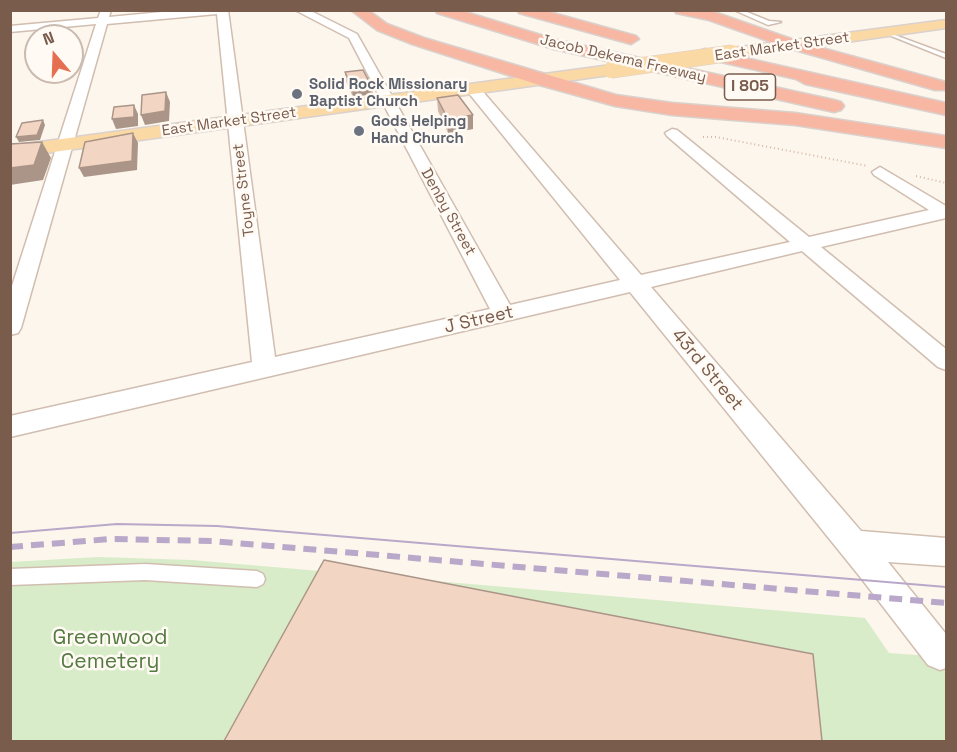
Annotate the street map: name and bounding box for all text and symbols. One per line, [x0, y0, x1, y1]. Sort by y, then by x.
north arrow [24, 24, 84, 84]
text: N [40, 27, 57, 50]
street label: East Market Street [714, 29, 850, 65]
street label: Jacob Dekema Freeway [538, 31, 708, 87]
road number: I 805 [724, 74, 776, 100]
place label: Solid Rock Missionary Baptist Church [309, 76, 468, 111]
marker: Solid Rock Missionary Baptist Church [290, 87, 304, 101]
street label: East Market Street [161, 104, 297, 140]
place label: Gods Helping Hand Church [371, 113, 466, 148]
marker: Gods Helping Hand Church [352, 124, 366, 138]
street label: Toyne Street [229, 142, 259, 238]
street label: Denby Street [417, 165, 479, 259]
street label: J Street [442, 302, 516, 338]
street label: 43rd Street [667, 325, 747, 415]
park label: Greenwood Cemetery [52, 625, 168, 675]

